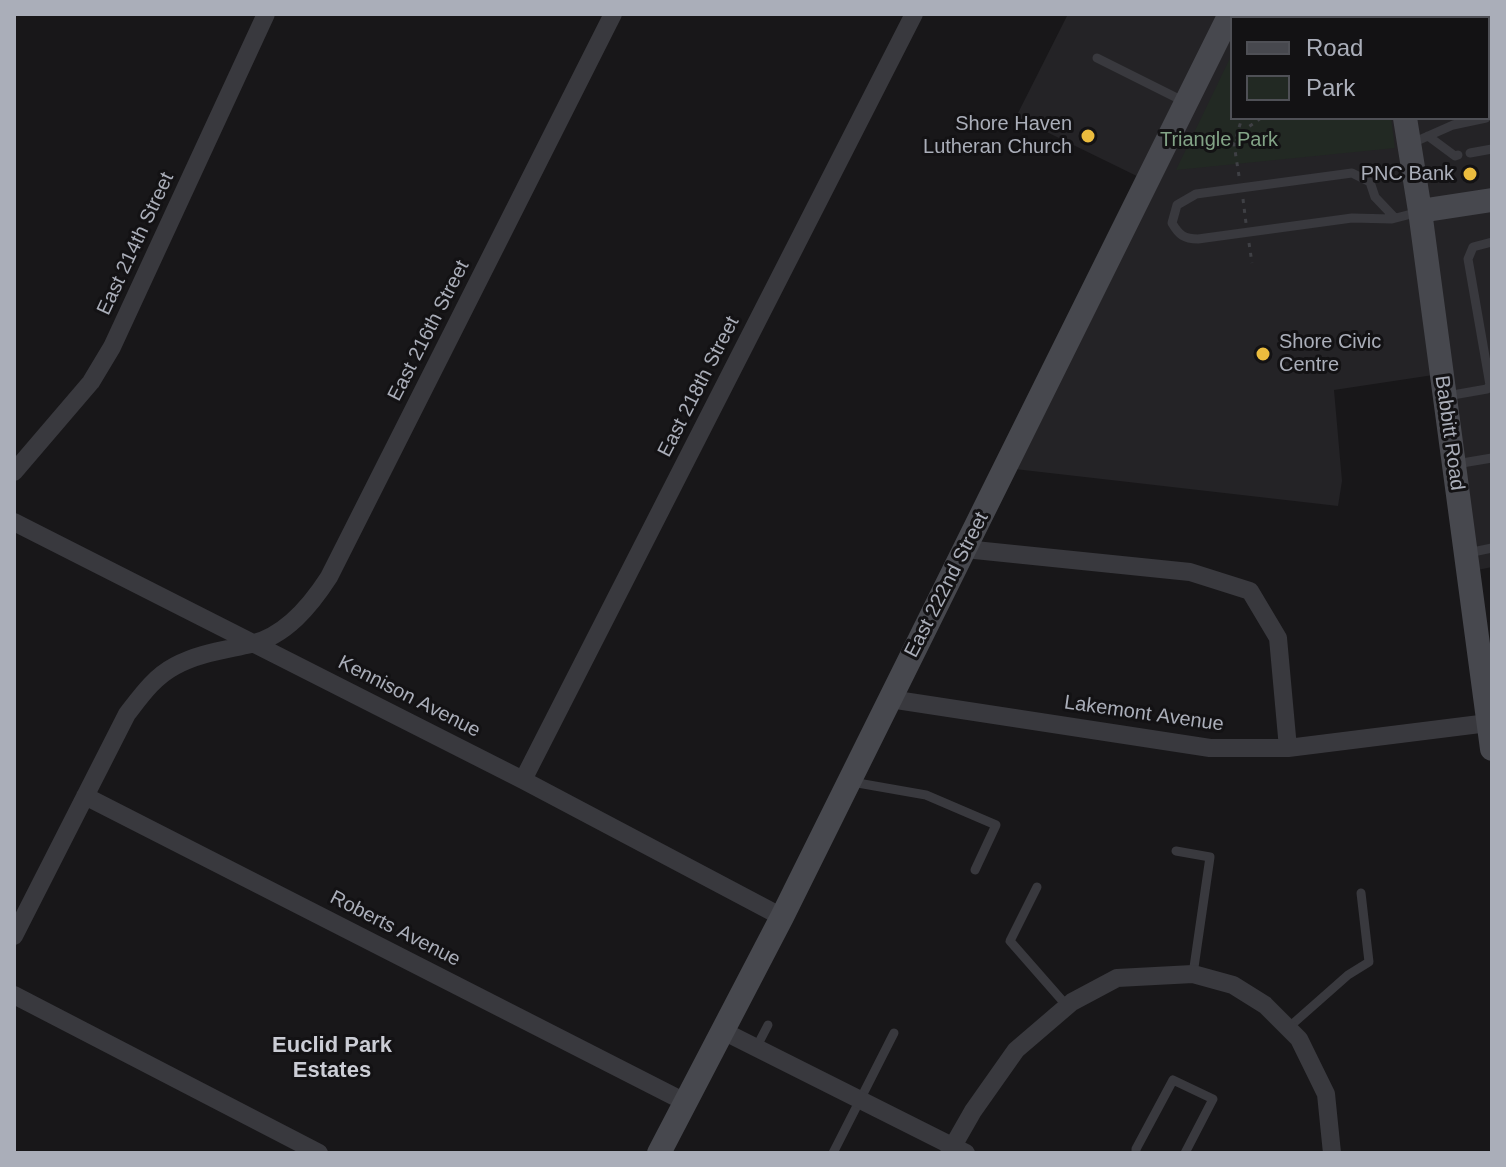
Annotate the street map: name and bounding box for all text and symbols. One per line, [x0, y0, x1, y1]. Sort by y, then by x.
legend [1230, 16, 1490, 120]
text: Road [1306, 34, 1363, 61]
text: Park [1306, 74, 1355, 101]
place label: Shore Haven Lutheran Church [923, 112, 1072, 159]
marker: Shore Haven Lutheran Church [1079, 127, 1097, 145]
park label: Triangle Park [1160, 128, 1278, 152]
place label: PNC Bank [1361, 162, 1454, 186]
marker: PNC Bank [1461, 165, 1479, 183]
street label: East 214th Street [92, 169, 180, 319]
street label: East 216th Street [383, 257, 475, 405]
street label: East 218th Street [653, 313, 745, 461]
place label: Shore Civic Centre [1279, 330, 1381, 377]
marker: Shore Civic Centre [1254, 345, 1272, 363]
street label: Babbitt Road [1429, 374, 1469, 492]
street label: East 222nd Street [900, 508, 994, 662]
street label: Kennison Avenue [334, 651, 484, 743]
street label: Lakemont Avenue [1063, 691, 1225, 737]
street label: Roberts Avenue [326, 886, 464, 972]
district label: Euclid Park Estates [272, 1033, 392, 1084]

